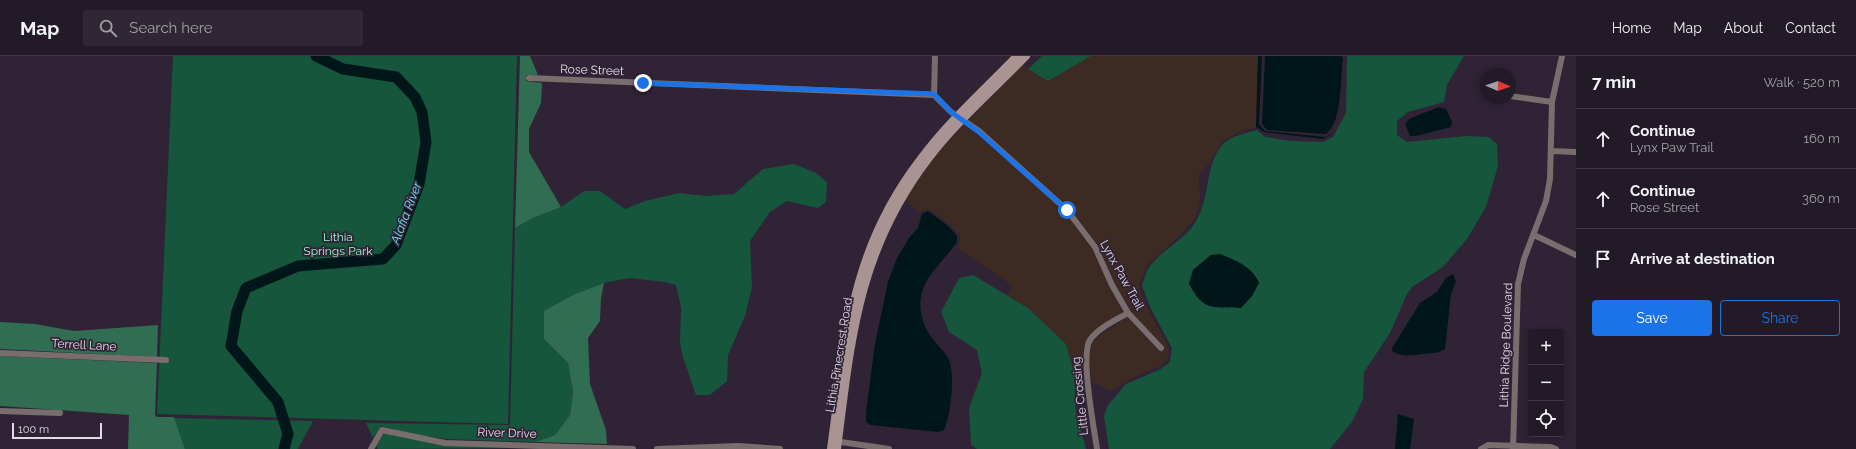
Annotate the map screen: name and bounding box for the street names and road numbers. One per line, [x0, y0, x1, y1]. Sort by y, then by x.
street label: Rose Street [560, 62, 624, 78]
street label: Lynx Paw Trail [1097, 238, 1147, 313]
street label: Lithia Ridge Boulevard [1497, 282, 1515, 408]
street label: Lithia Pinecrest Road [823, 296, 855, 414]
street label: Terrell Lane [51, 336, 117, 354]
street label: Little Crossing [1069, 356, 1091, 436]
street label: River Drive [477, 425, 537, 441]

